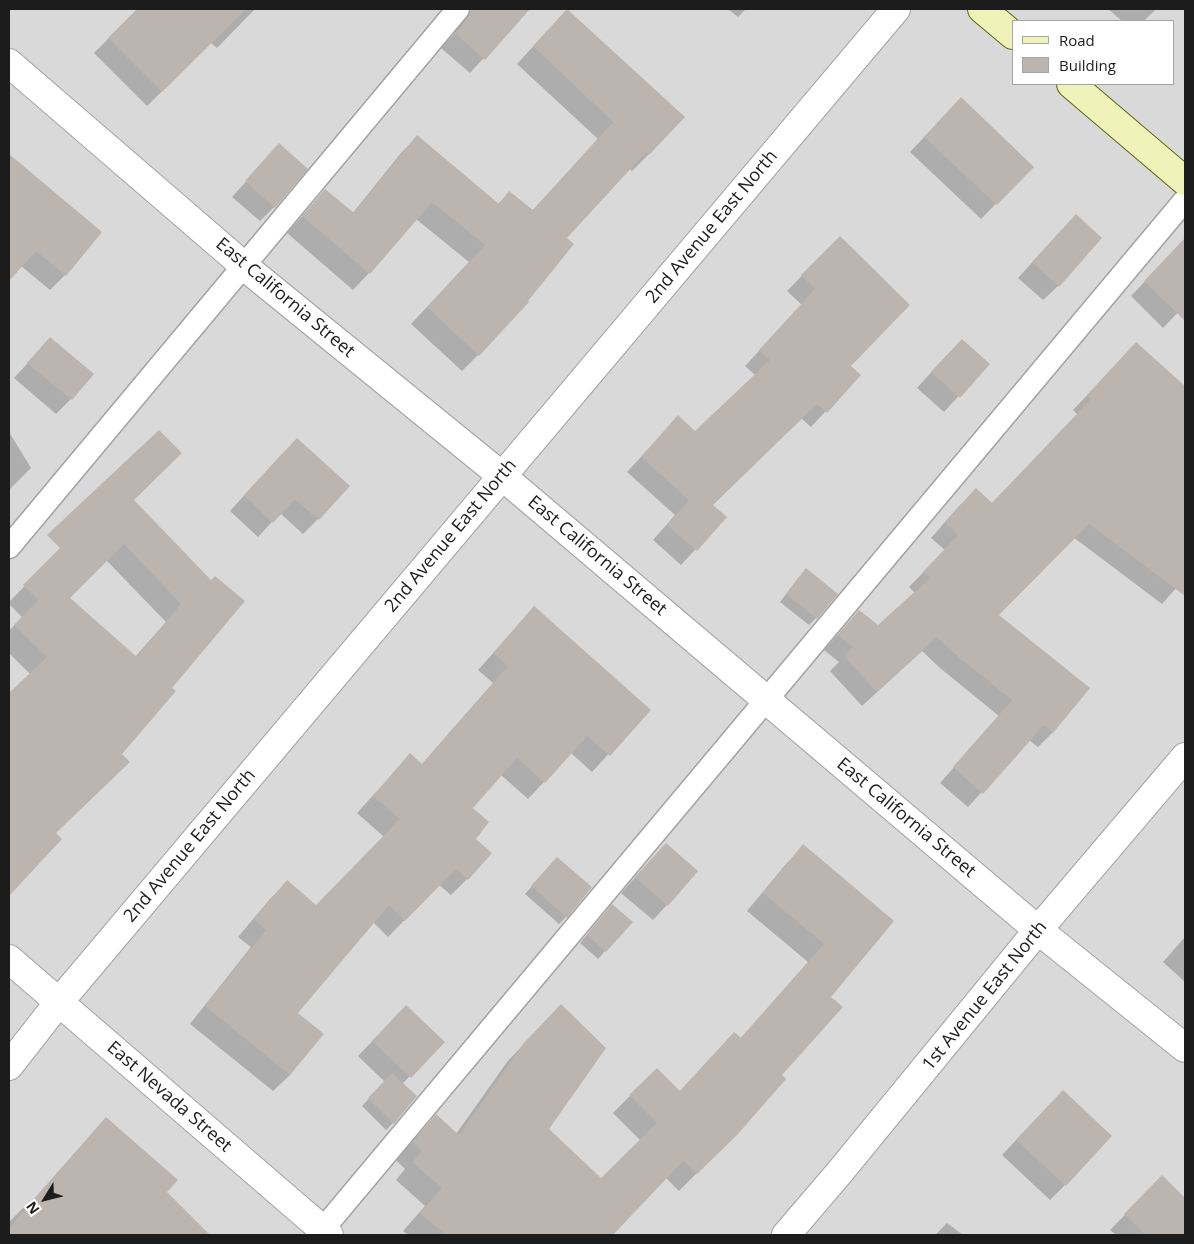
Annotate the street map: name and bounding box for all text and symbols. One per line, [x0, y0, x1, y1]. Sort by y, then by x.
legend [1012, 20, 1174, 85]
text: Road [1059, 30, 1095, 50]
text: Building [1059, 55, 1116, 75]
street label: 2nd Avenue East North [642, 146, 782, 308]
street label: East California Street [211, 234, 359, 362]
street label: 2nd Avenue East North [381, 455, 521, 617]
street label: East California Street [523, 492, 671, 620]
street label: East California Street [832, 754, 980, 882]
street label: 2nd Avenue East North [120, 765, 260, 927]
street label: 1st Avenue East North [918, 917, 1052, 1075]
street label: East Nevada Street [102, 1037, 236, 1157]
north arrow [20, 1174, 70, 1224]
text: N [21, 1198, 43, 1218]

